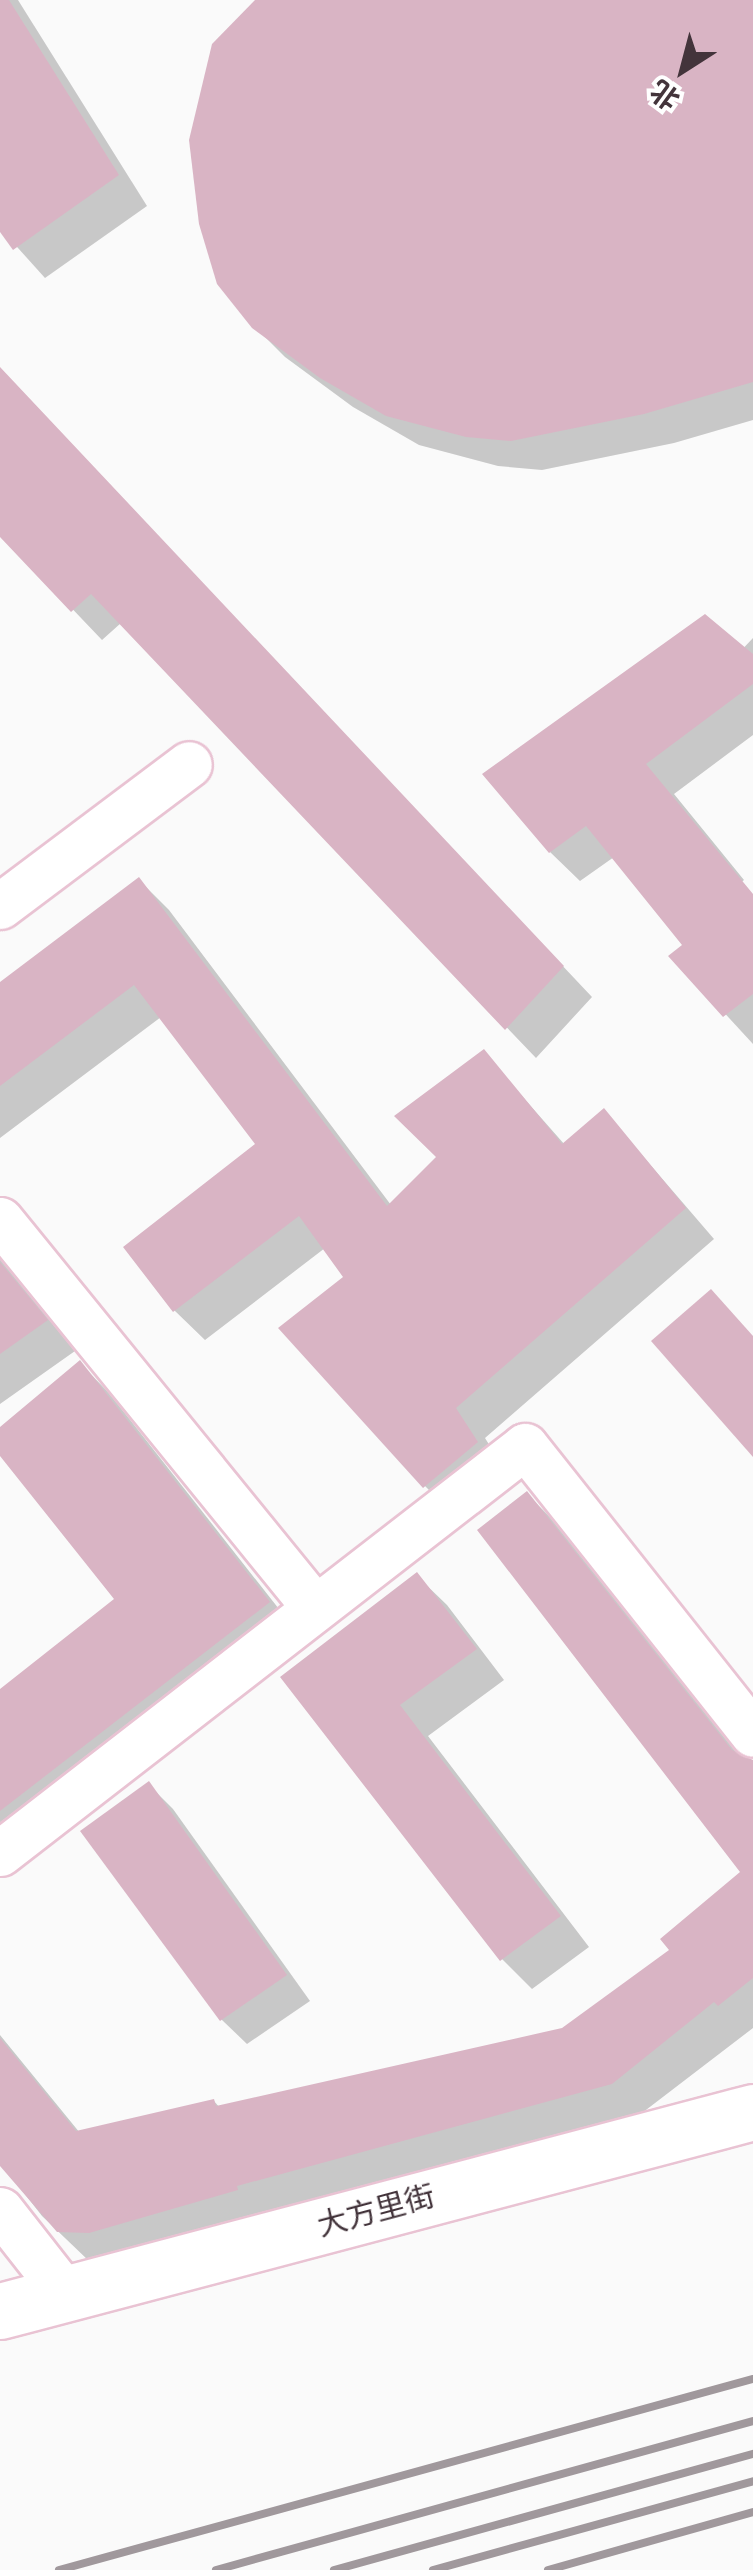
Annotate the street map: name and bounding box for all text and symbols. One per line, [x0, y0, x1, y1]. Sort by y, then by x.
north arrow [633, 20, 733, 120]
text: 北 [644, 73, 686, 116]
street label: 大方里街 [313, 2178, 439, 2244]

